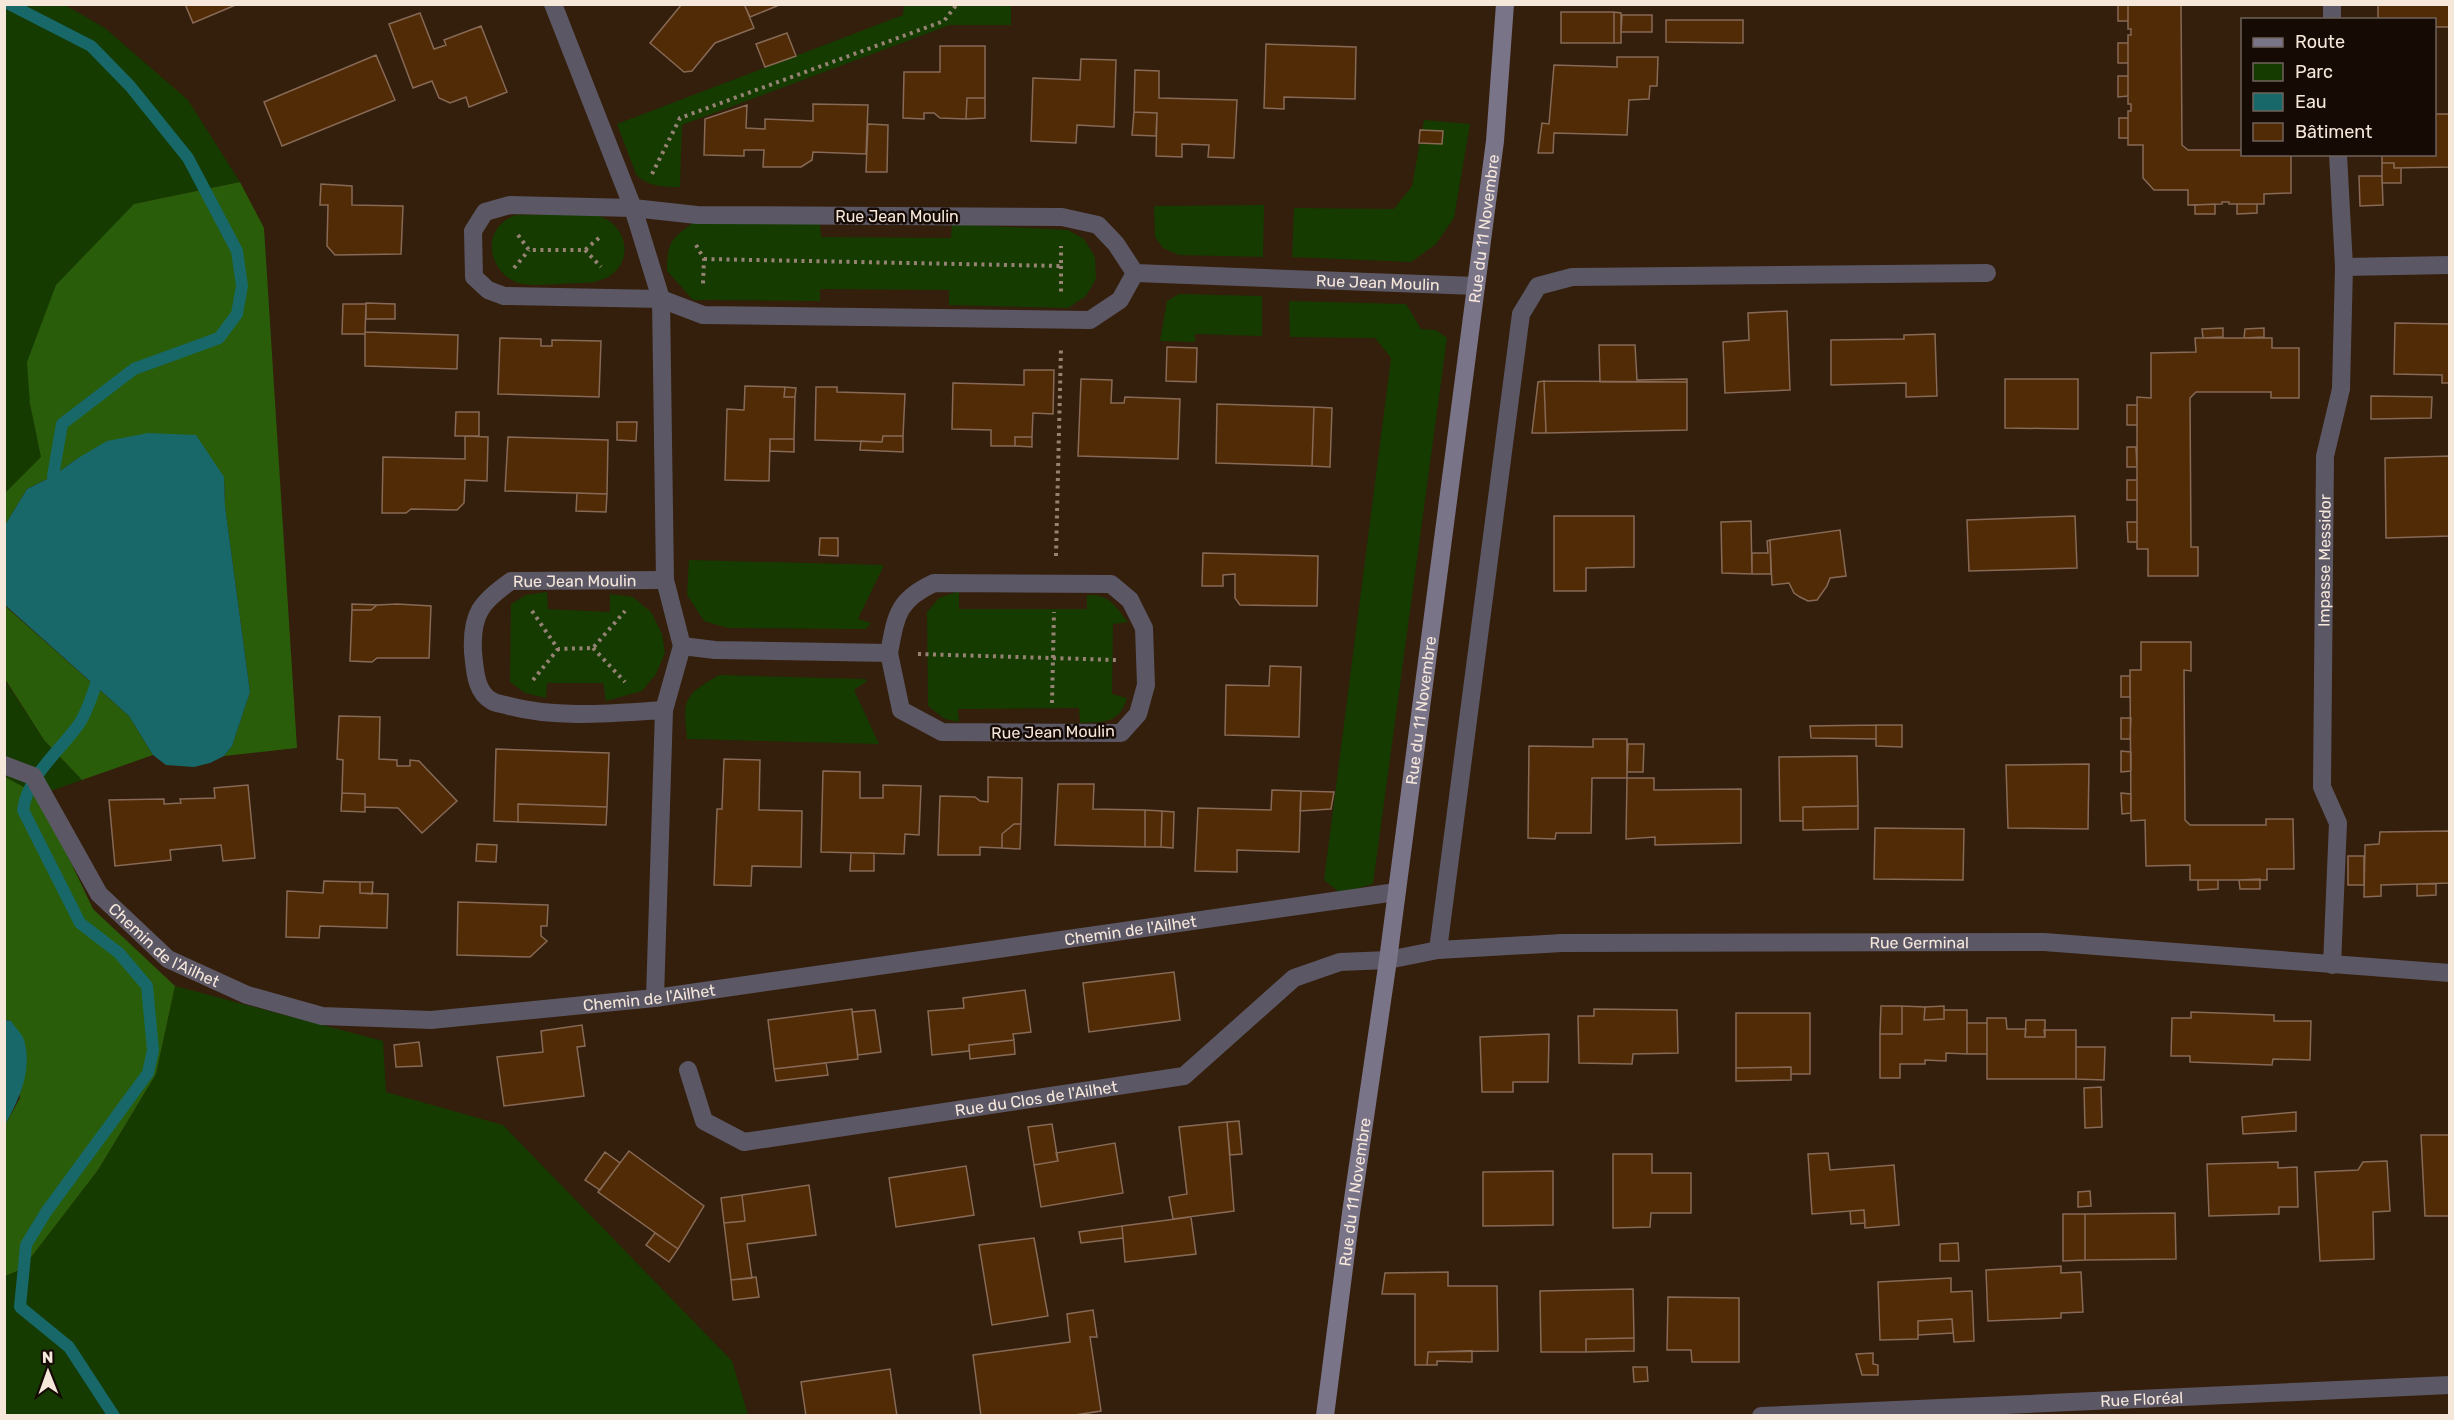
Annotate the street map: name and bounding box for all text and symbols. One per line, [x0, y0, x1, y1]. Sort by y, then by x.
legend [2241, 18, 2436, 156]
text: Route [2295, 31, 2345, 53]
text: Parc [2295, 61, 2333, 83]
text: Eau [2295, 91, 2327, 113]
text: Bâtiment [2295, 121, 2372, 143]
street label: Rue du 11 Novembre [1464, 153, 1503, 304]
street label: Rue Jean Moulin [835, 207, 959, 226]
street label: Rue Jean Moulin [1316, 270, 1440, 294]
street label: Impasse Messidor [2314, 494, 2334, 627]
street label: Rue Jean Moulin [513, 571, 637, 590]
street label: Rue du 11 Novembre [1401, 635, 1440, 786]
street label: Rue Jean Moulin [991, 721, 1115, 743]
street label: Chemin de l'Ailhet [105, 899, 223, 991]
street label: Chemin de l'Ailhet [1063, 911, 1198, 949]
street label: Rue Germinal [1869, 933, 1969, 952]
street label: Chemin de l'Ailhet [582, 980, 717, 1015]
street label: Rue du Clos de l'Ailhet [954, 1077, 1119, 1120]
street label: Rue du 11 Novembre [1335, 1116, 1374, 1267]
north arrow [18, 1342, 78, 1402]
text: N [42, 1348, 54, 1367]
street label: Rue Floréal [2100, 1388, 2184, 1410]

